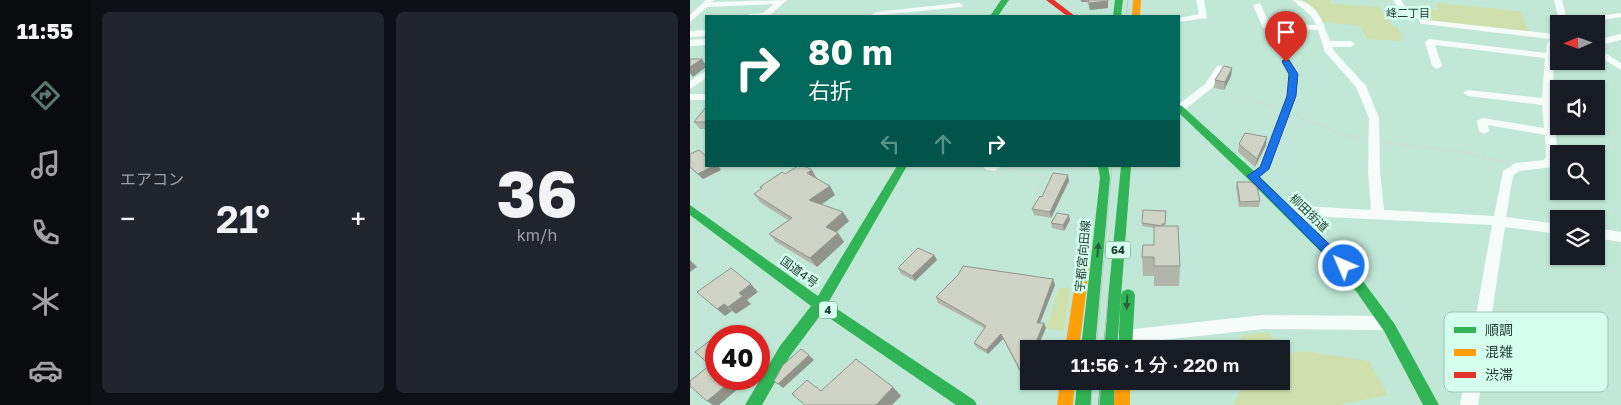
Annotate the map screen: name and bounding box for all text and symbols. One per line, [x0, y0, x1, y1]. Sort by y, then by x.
district label: 峰二丁目 [1386, 6, 1430, 19]
pin [1265, 11, 1307, 62]
north arrow [1550, 15, 1605, 70]
map controls [1550, 15, 1605, 265]
text: 11:55 [17, 17, 73, 44]
icon: arrive [1272, 18, 1300, 46]
text: 80 m [808, 31, 893, 73]
icon: right [725, 35, 790, 100]
text: 右折 [808, 77, 852, 104]
icon: directions [28, 78, 63, 113]
button: sound [1550, 80, 1605, 135]
icon: left [876, 130, 904, 158]
icon: ahead [929, 130, 957, 158]
icon: right [982, 130, 1010, 158]
button: search [1550, 145, 1605, 200]
icon: music [28, 147, 63, 182]
text: 36 [497, 153, 577, 231]
text: エアコン [120, 169, 184, 189]
street label: 柳田街道 [1287, 191, 1332, 235]
text: 21° [216, 196, 270, 241]
text: − [120, 202, 135, 235]
text: + [351, 202, 366, 235]
button: layers [1550, 210, 1605, 265]
icon: phone [28, 215, 63, 250]
street label: 宇都宮向田線 [1072, 219, 1093, 292]
text: km/h [517, 225, 557, 245]
position arrow [1317, 239, 1369, 291]
one-way arrow [1094, 242, 1102, 258]
road number: 64 [1106, 242, 1130, 258]
street label: 国道4号 [777, 253, 821, 290]
icon: climate [28, 284, 63, 319]
one-way arrow [1123, 294, 1131, 310]
road number: 4 [819, 302, 837, 318]
legend [1444, 312, 1608, 392]
text: 順調 [1485, 321, 1513, 338]
speed limit sign: 40 [705, 325, 770, 390]
text: 混雑 [1485, 343, 1513, 360]
icon: car [28, 353, 63, 388]
text: 11:56 · 1 分 · 220 m [1071, 353, 1239, 376]
text: 渋滞 [1485, 366, 1513, 383]

